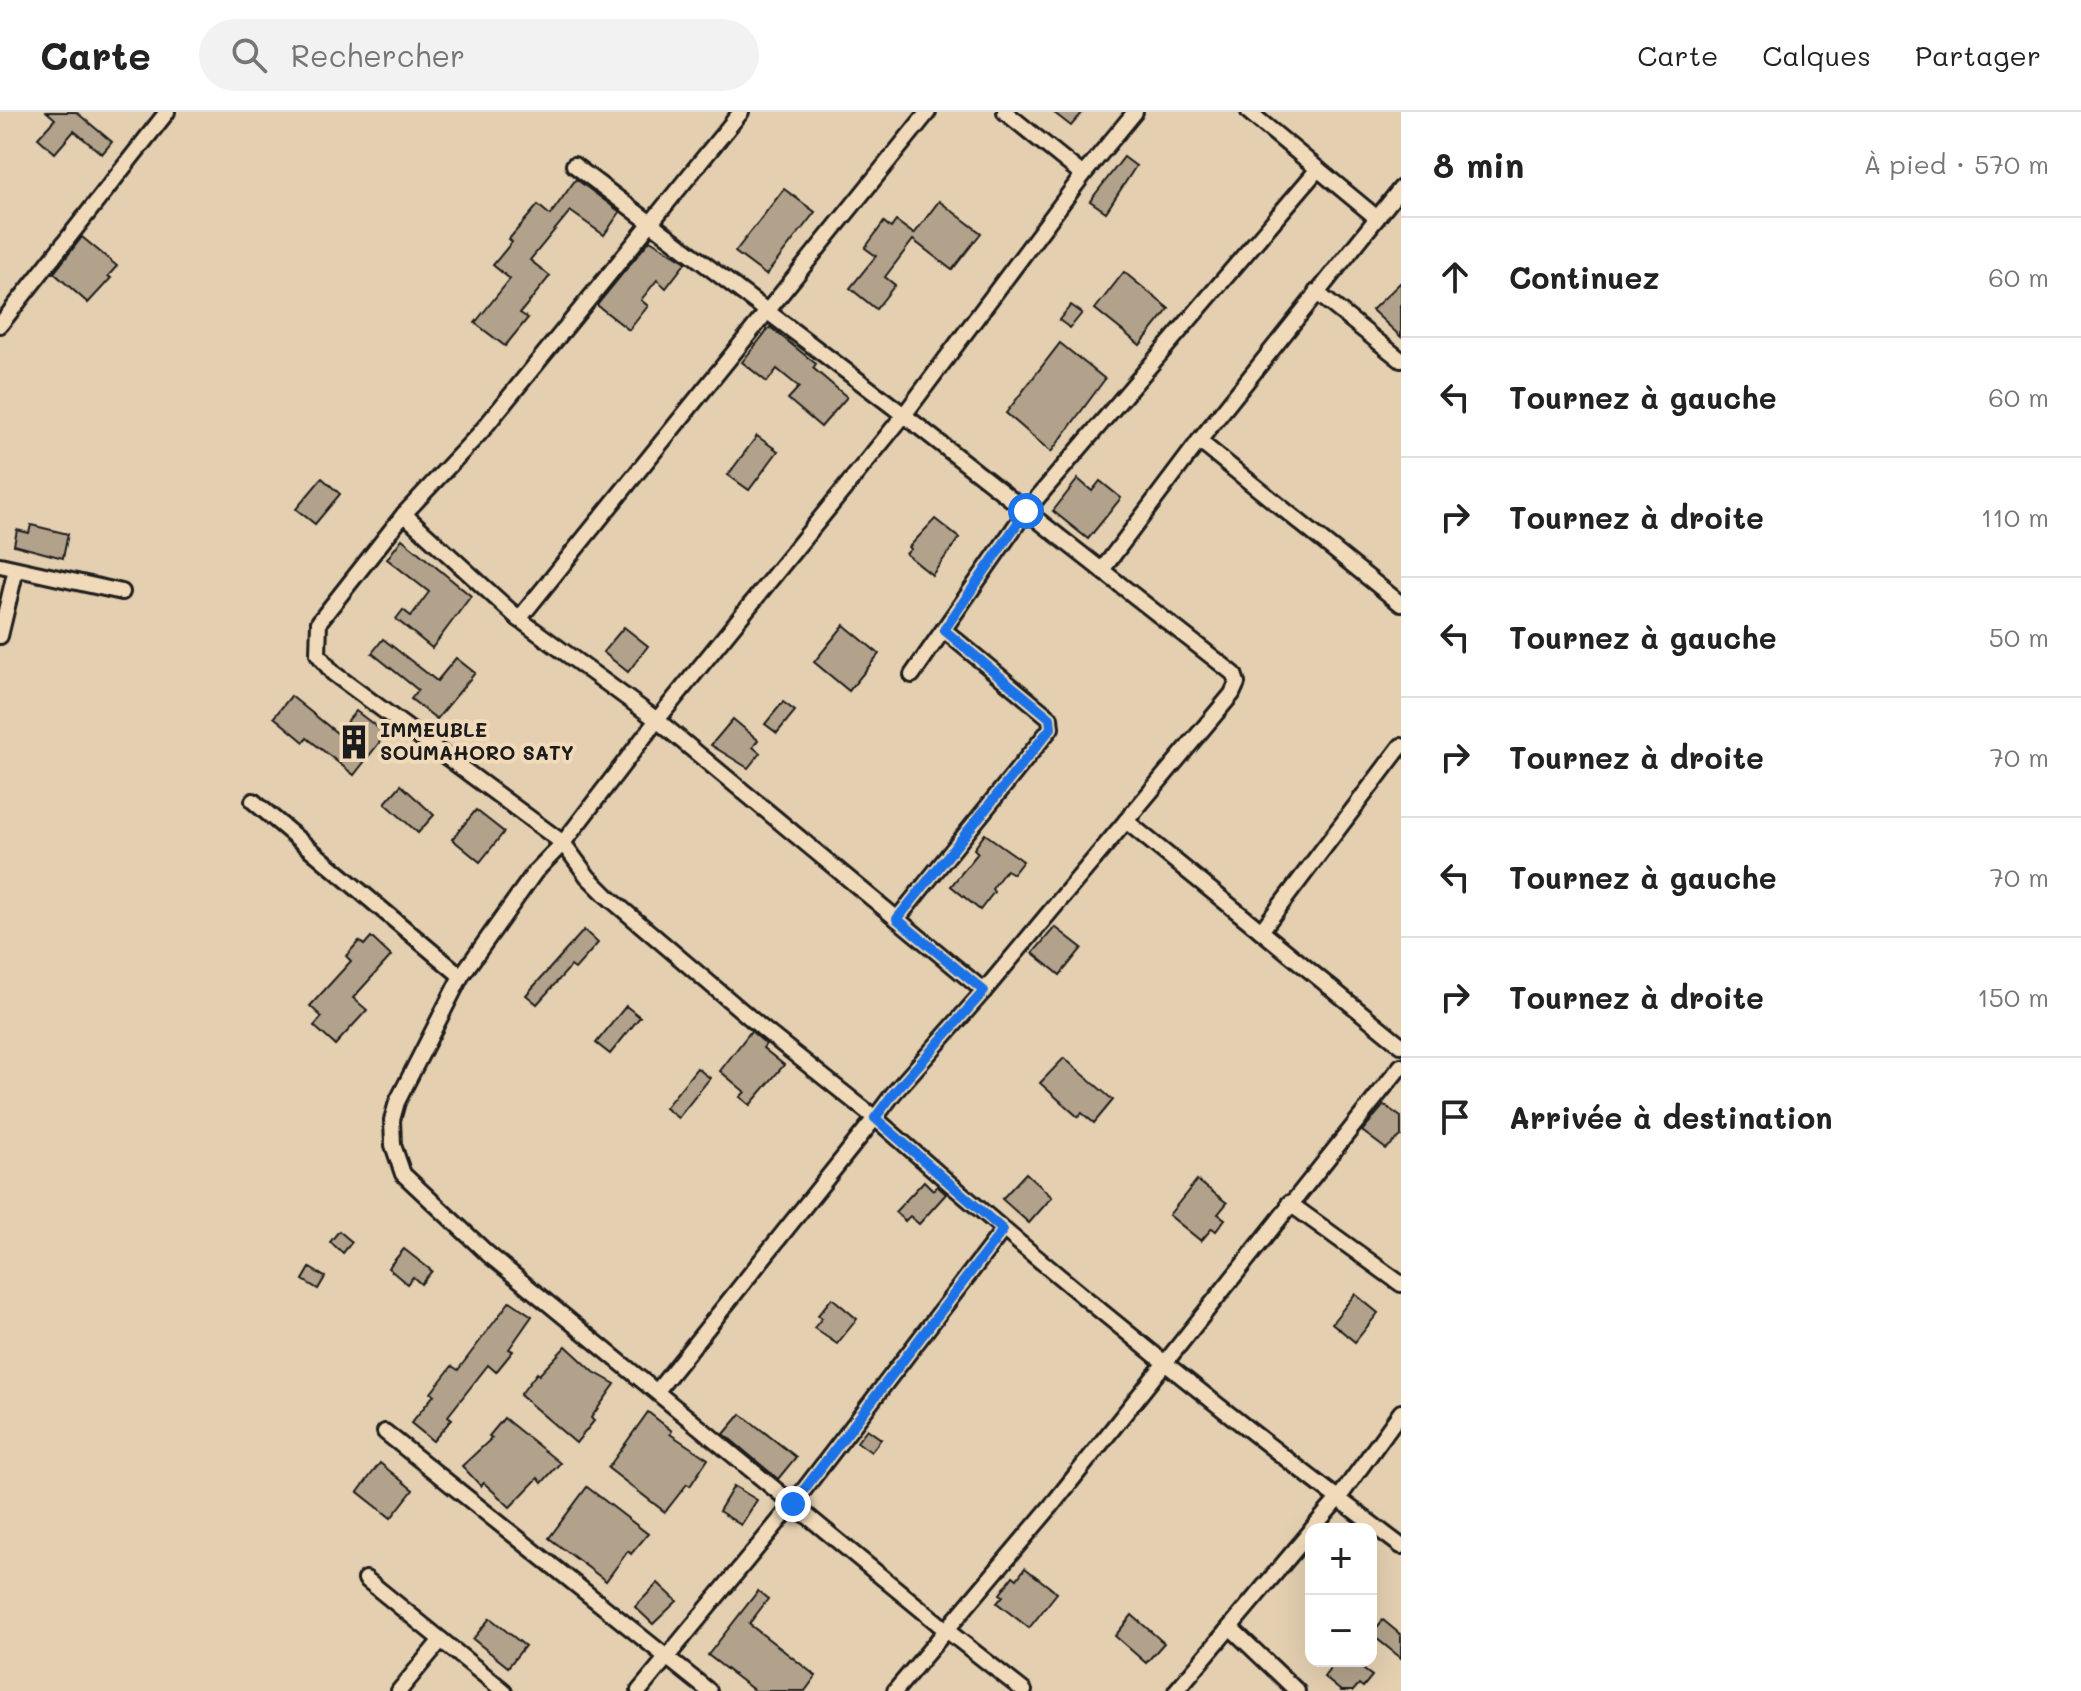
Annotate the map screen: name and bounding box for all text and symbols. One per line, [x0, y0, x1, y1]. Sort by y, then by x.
search box [199, 19, 759, 91]
text: Carte [40, 30, 151, 80]
icon: search [227, 33, 271, 77]
text: Rechercher [291, 35, 465, 75]
text: Carte [1637, 37, 1718, 73]
text: Calques [1762, 37, 1871, 73]
text: Partager [1915, 37, 2041, 73]
text: 8 min [1433, 142, 1524, 187]
text: À pied · 570 m [1863, 147, 2049, 181]
icon: ahead [1433, 255, 1477, 299]
text: Continuez [1509, 257, 1659, 297]
text: 60 m [1988, 260, 2049, 294]
icon: left [1433, 375, 1477, 419]
text: Tournez à gauche [1509, 377, 1777, 417]
text: 60 m [1988, 380, 2049, 414]
route start [1008, 493, 1044, 529]
icon: right [1433, 495, 1477, 539]
text: Tournez à droite [1509, 497, 1764, 537]
text: 110 m [1981, 500, 2049, 534]
icon: left [1433, 615, 1477, 659]
text: Tournez à gauche [1509, 617, 1777, 657]
text: 50 m [1989, 620, 2049, 654]
place label: IMMEUBLE SOUMAHORO SATY [380, 716, 574, 765]
building icon: IMMEUBLE SOUMAHORO SATY [335, 723, 373, 761]
icon: right [1433, 735, 1477, 779]
text: Tournez à droite [1509, 737, 1764, 777]
text: 70 m [1989, 740, 2049, 774]
icon: left [1433, 855, 1477, 899]
text: Tournez à gauche [1509, 857, 1777, 897]
text: 70 m [1989, 860, 2049, 894]
icon: right [1433, 975, 1477, 1019]
text: Tournez à droite [1509, 977, 1764, 1017]
text: 150 m [1977, 980, 2049, 1014]
icon: arrive [1433, 1095, 1477, 1139]
text: Arrivée à destination [1509, 1097, 1832, 1137]
route end [775, 1486, 811, 1522]
map controls [1305, 1523, 1377, 1667]
button: + [1305, 1523, 1377, 1595]
button: − [1305, 1595, 1377, 1667]

